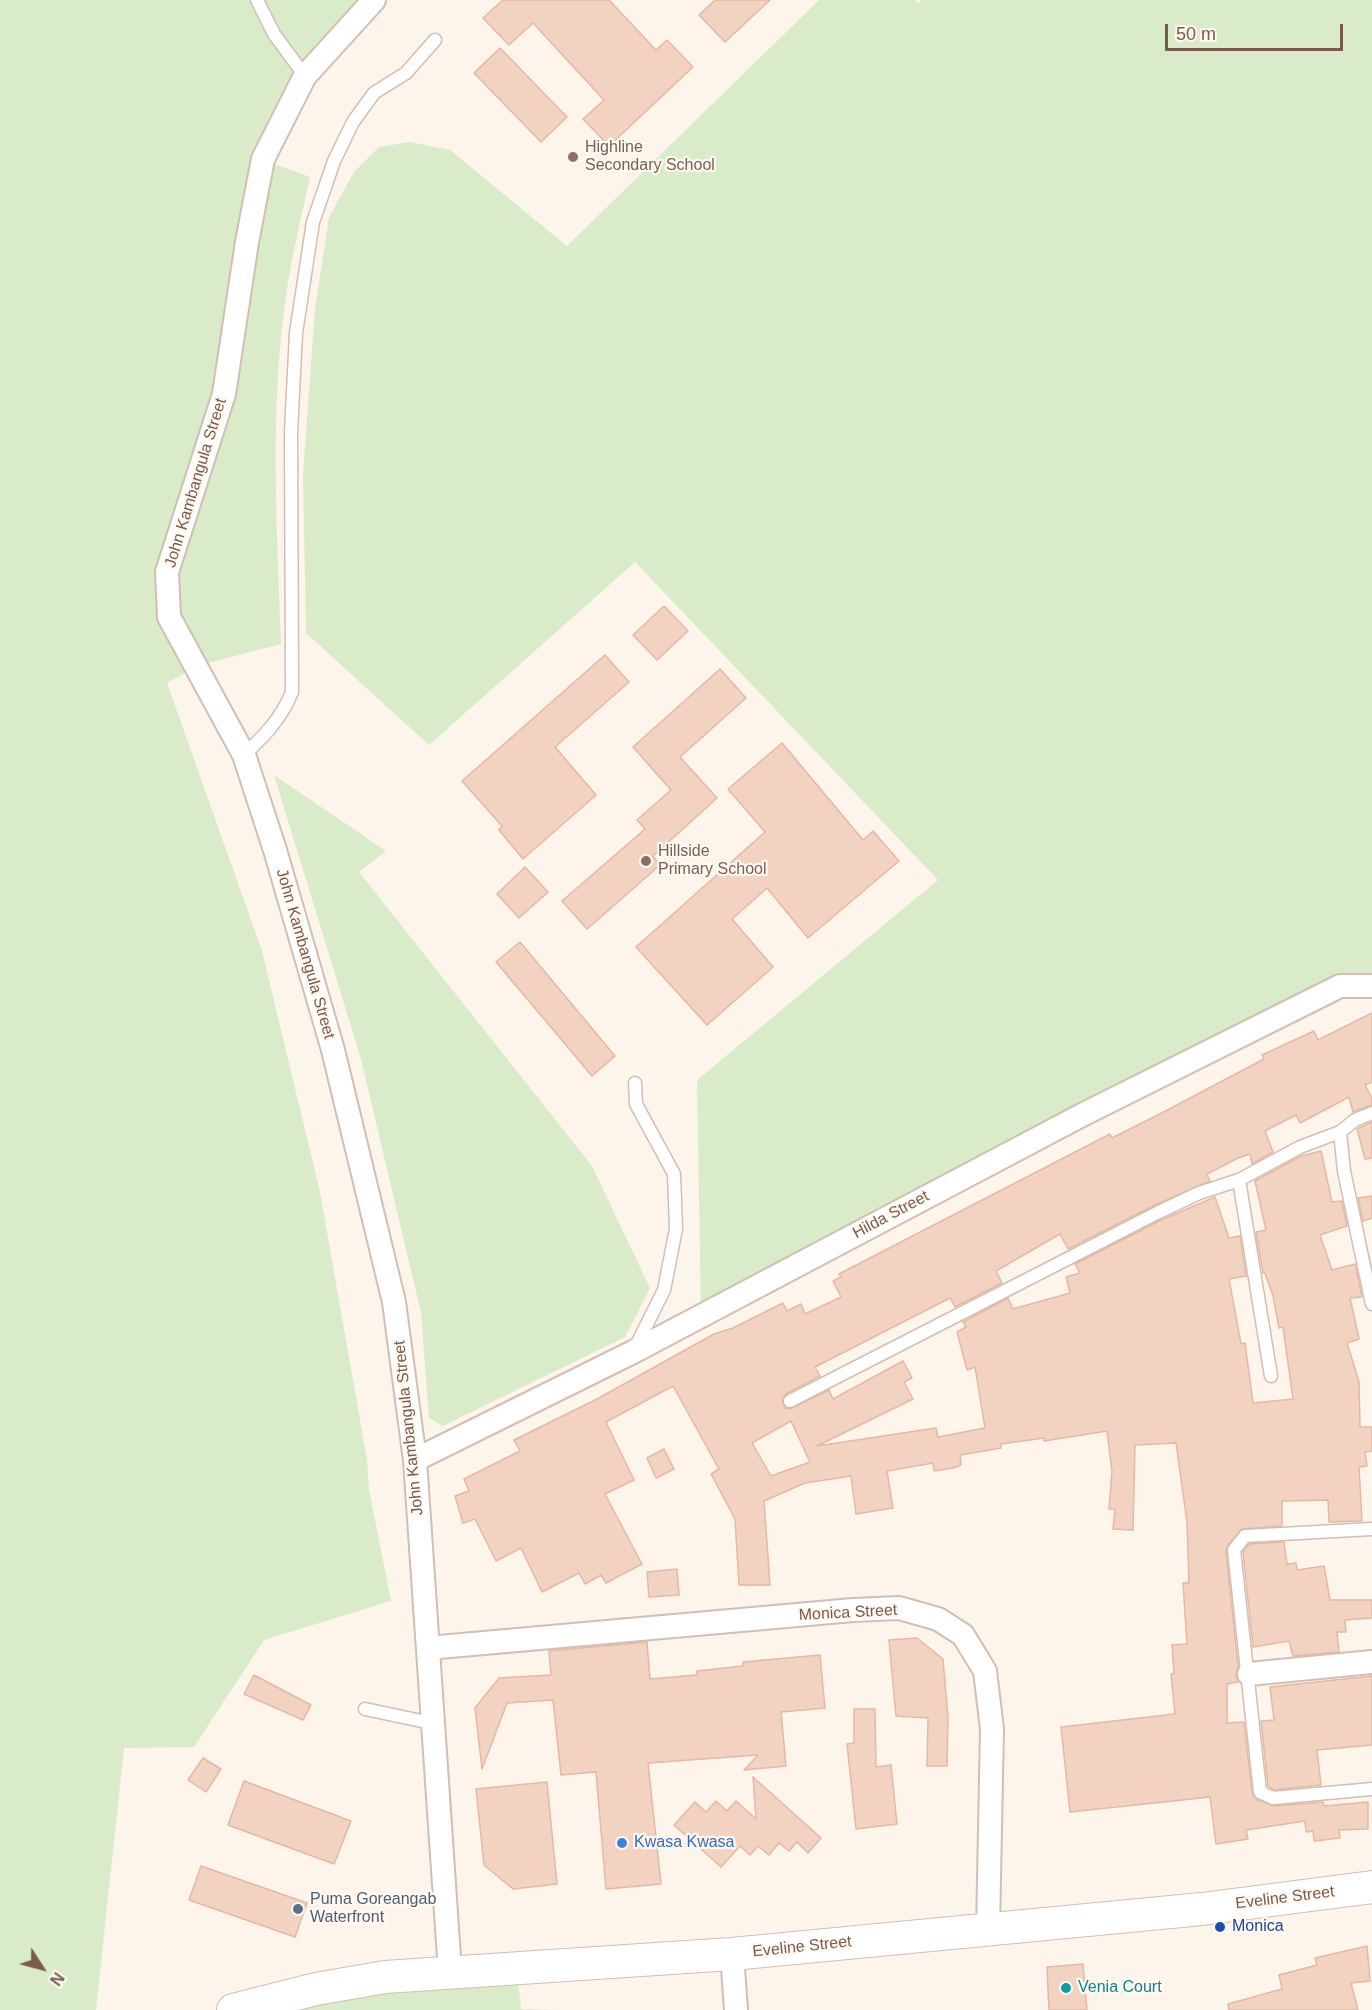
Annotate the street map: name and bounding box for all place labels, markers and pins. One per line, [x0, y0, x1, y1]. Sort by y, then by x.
place label: Highline Secondary School [585, 138, 715, 176]
marker: Highline Secondary School [566, 150, 580, 164]
place label: Hillside Primary School [658, 842, 766, 880]
marker: Hillside Primary School [639, 854, 653, 868]
place label: Kwasa Kwasa [634, 1833, 734, 1853]
marker: Kwasa Kwasa [615, 1836, 629, 1850]
place label: Puma Goreangab Waterfront [310, 1890, 436, 1928]
marker: Puma Goreangab Waterfront [291, 1902, 305, 1916]
place label: Monica [1232, 1917, 1284, 1937]
marker: Monica [1213, 1920, 1227, 1934]
place label: Venia Court [1078, 1978, 1162, 1998]
marker: Venia Court [1059, 1981, 1073, 1995]

